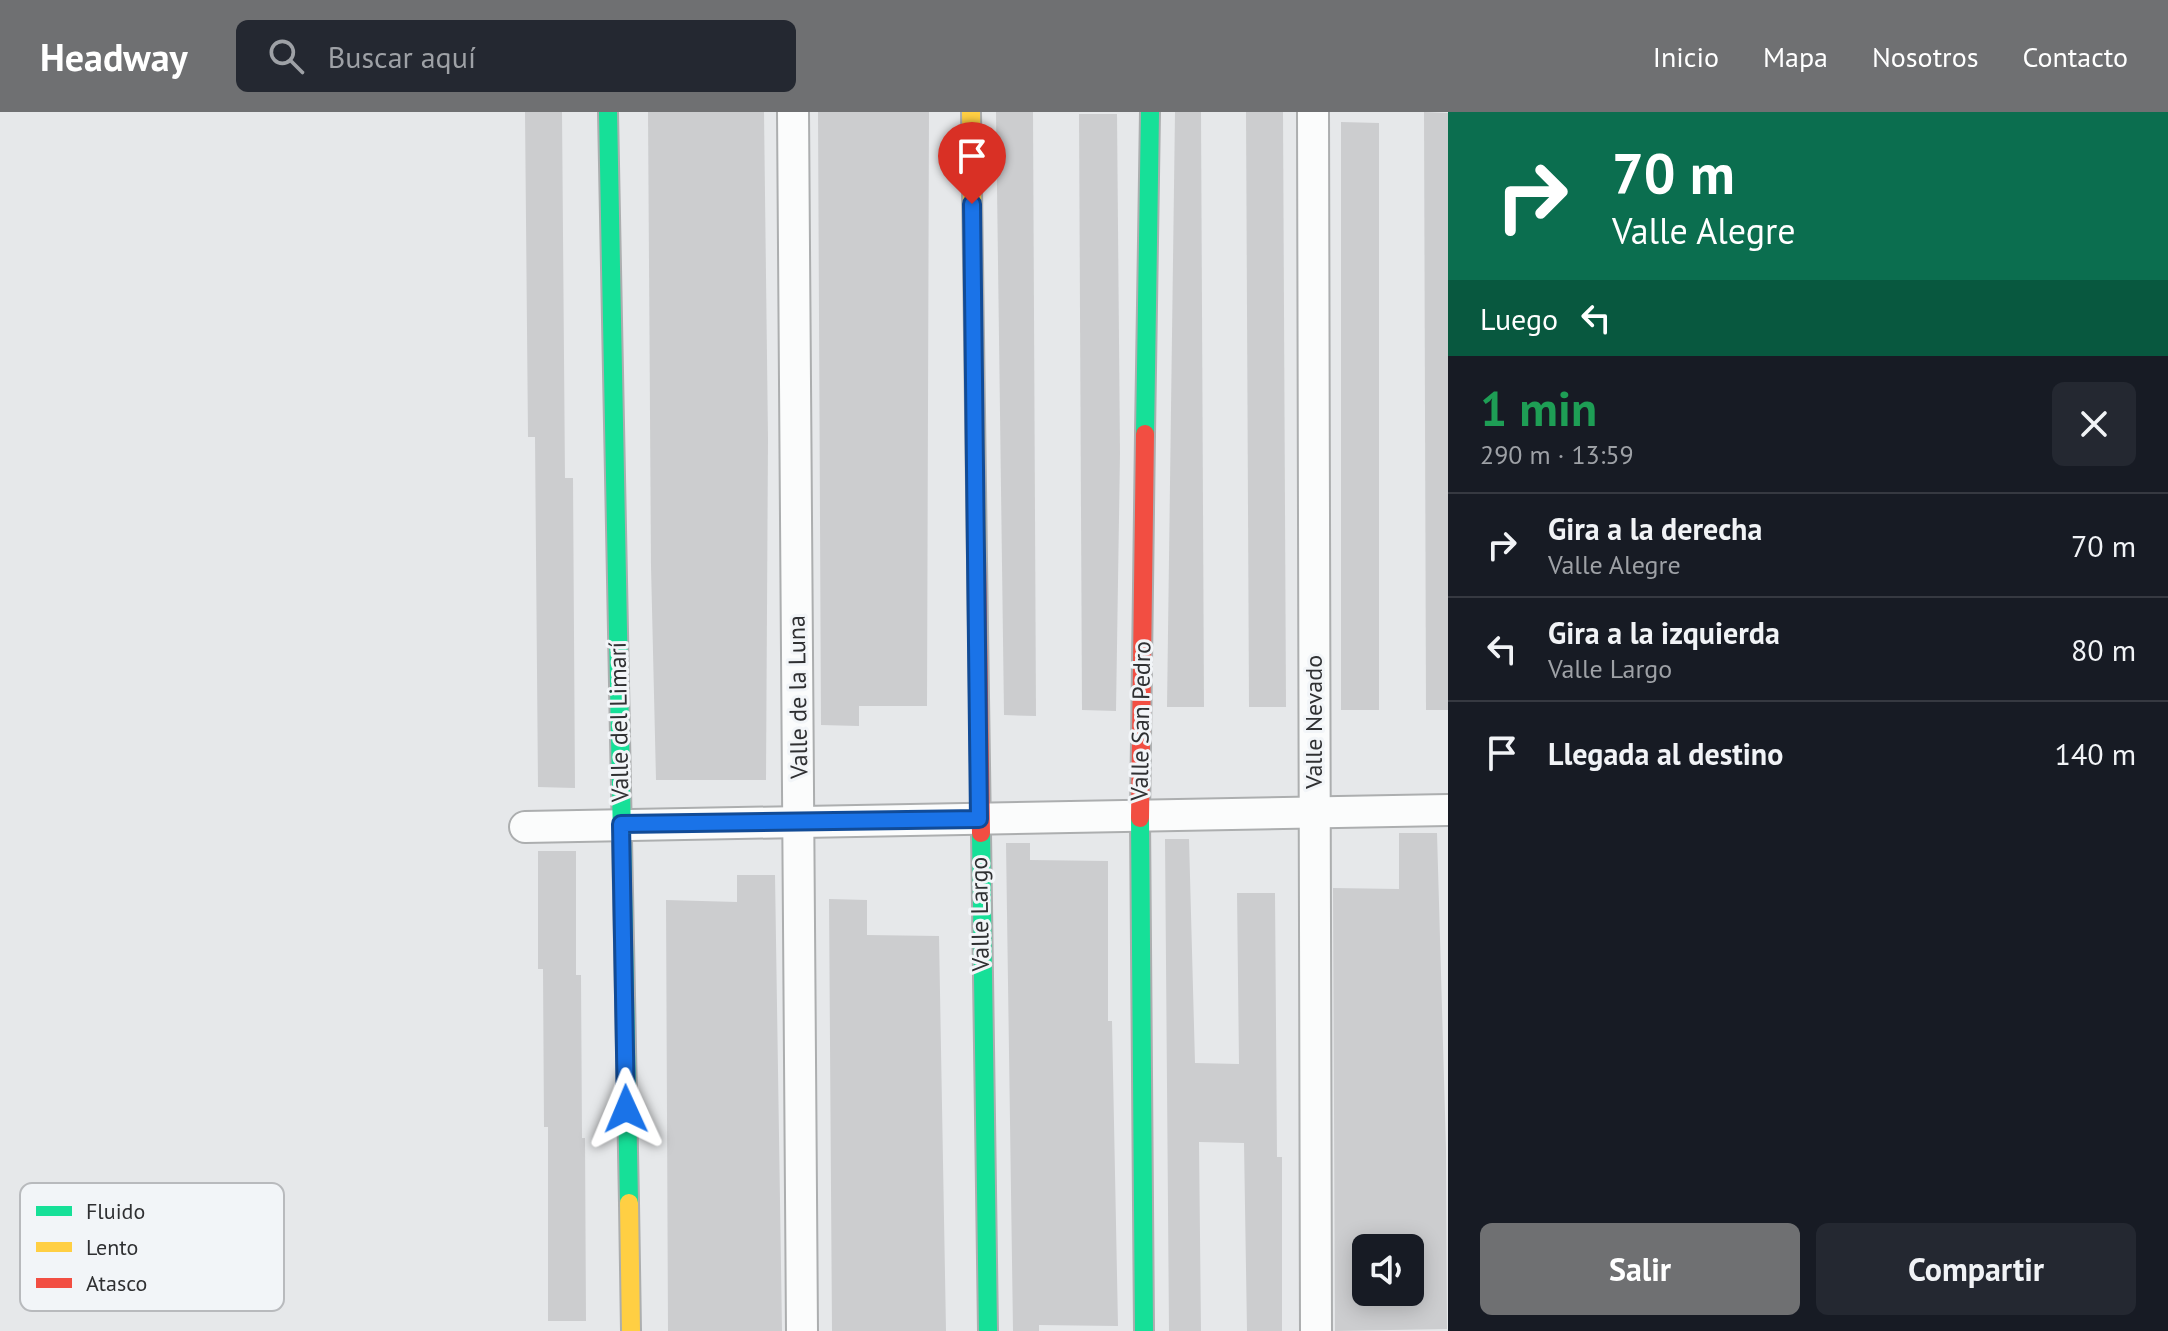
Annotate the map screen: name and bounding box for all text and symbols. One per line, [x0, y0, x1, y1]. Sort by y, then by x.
search box [236, 20, 796, 92]
text: Headway [40, 32, 188, 81]
icon: search [264, 34, 308, 78]
text: Buscar aquí [328, 37, 476, 76]
text: Inicio [1653, 38, 1719, 75]
text: Mapa [1763, 38, 1828, 75]
text: Nosotros [1872, 38, 1978, 75]
text: Contacto [2022, 38, 2128, 75]
pin [938, 122, 1006, 204]
icon: arrive [950, 134, 994, 178]
text: 70 m [1612, 137, 1735, 209]
icon: right [1480, 144, 1584, 248]
text: Valle Alegre [1612, 207, 1796, 254]
icon: left [1574, 296, 1618, 340]
text: Luego [1480, 299, 1558, 338]
text: 1 min [1480, 377, 1597, 439]
button: close [2052, 382, 2136, 466]
text: 290 m · 13:59 [1480, 438, 1634, 471]
text: Gira a la derecha [1548, 509, 1762, 548]
icon: right [1480, 523, 1524, 567]
text: 70 m [2071, 526, 2136, 565]
text: Valle Alegre [1548, 548, 1681, 581]
text: Gira a la izquierda [1548, 613, 1780, 652]
street label: Valle de la Luna [781, 615, 814, 780]
icon: left [1480, 627, 1524, 671]
text: 80 m [2071, 630, 2136, 669]
street label: Valle San Pedro [1124, 641, 1157, 802]
street label: Valle del Limarí [602, 642, 635, 803]
text: Valle Largo [1548, 652, 1672, 685]
street label: Valle Nevado [1298, 655, 1329, 790]
icon: arrive [1480, 731, 1524, 775]
text: Llegada al destino [1548, 734, 1783, 773]
text: 140 m [2055, 734, 2136, 773]
street label: Valle Largo [963, 856, 996, 973]
position arrow [584, 1067, 668, 1151]
legend [20, 1183, 284, 1311]
text: Fluido [86, 1197, 145, 1225]
button: Salir [1480, 1223, 1800, 1315]
button: Compartir [1816, 1223, 2136, 1315]
text: Lento [86, 1233, 138, 1261]
map controls [1352, 1234, 1424, 1306]
button: sound [1352, 1234, 1424, 1306]
text: Atasco [86, 1269, 147, 1297]

